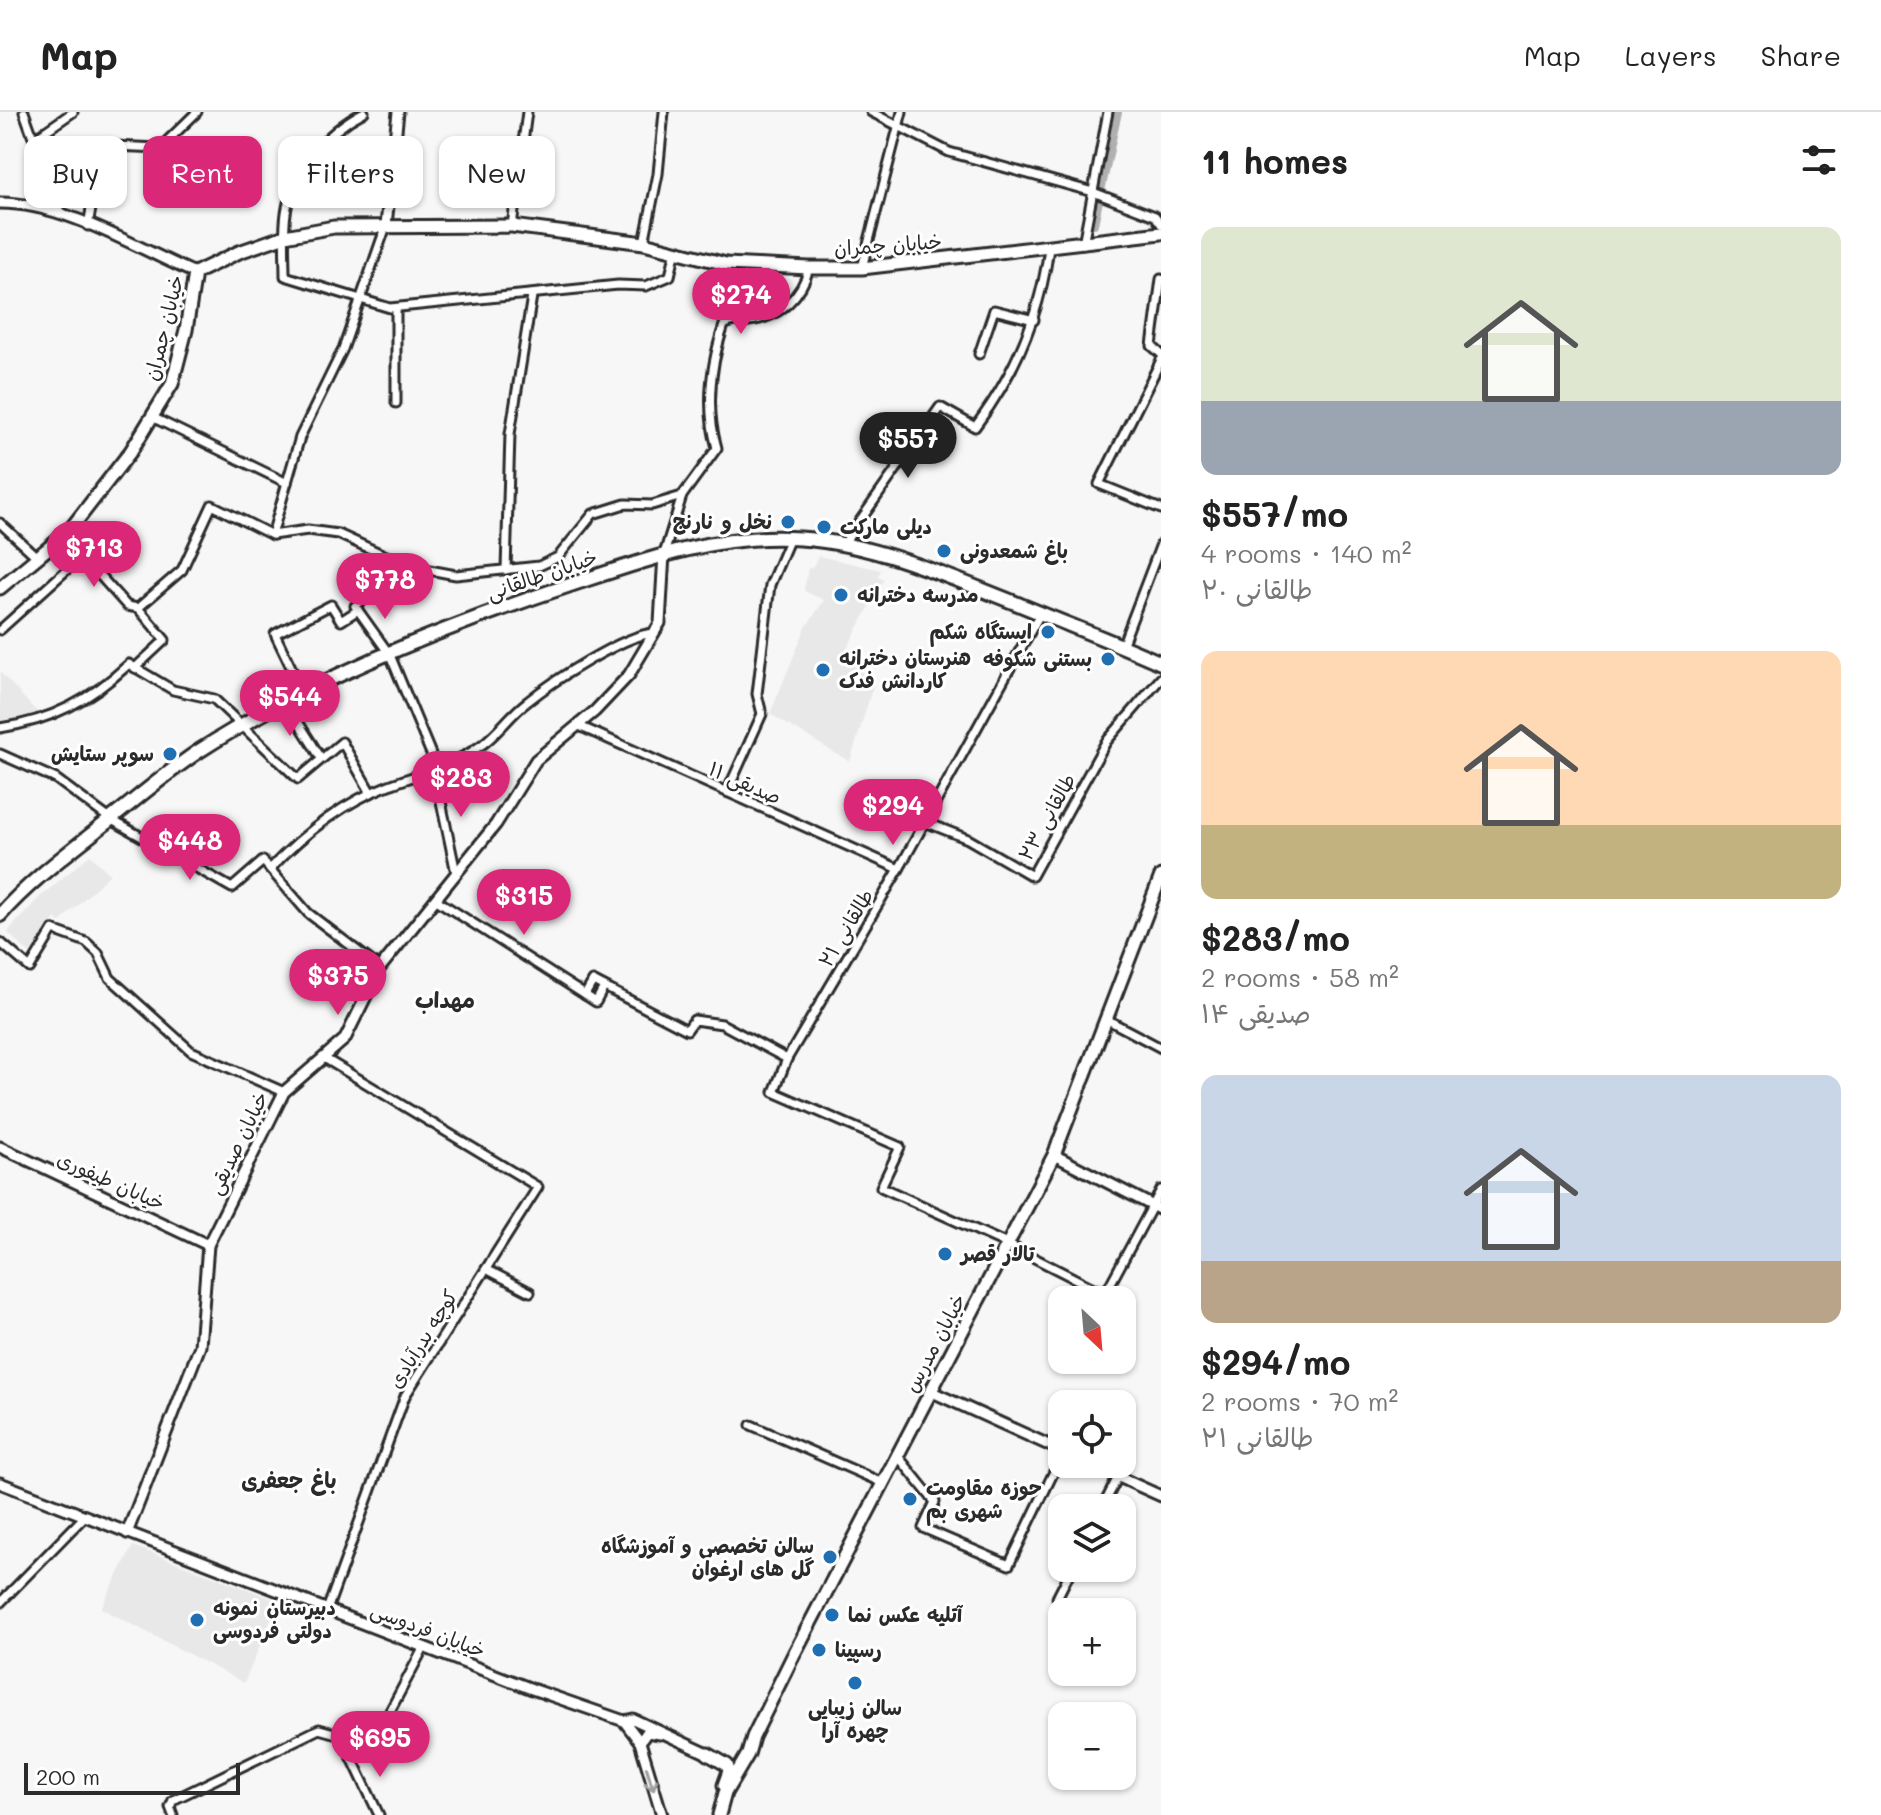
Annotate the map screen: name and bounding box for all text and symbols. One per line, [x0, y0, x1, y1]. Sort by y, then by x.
text: Map [40, 30, 118, 80]
text: Map [1524, 37, 1581, 73]
text: Layers [1625, 37, 1717, 73]
text: Share [1761, 37, 1841, 73]
chip: Buy [24, 136, 127, 208]
chip: Rent [143, 136, 262, 208]
chip: Filters [278, 136, 423, 208]
chip: New [439, 136, 555, 208]
text: 11 homes [1201, 138, 1348, 183]
icon: filters [1797, 138, 1841, 182]
street label: خیابان چمران [833, 227, 943, 262]
pin: $274 [694, 268, 788, 336]
street label: خیابان چمران [137, 272, 190, 384]
text: $274 [710, 277, 772, 311]
icon: home [1449, 279, 1593, 423]
pin: $557 [861, 412, 955, 480]
text: $557 [878, 421, 938, 455]
text: $557/mo [1201, 491, 1348, 536]
place label: نخل و نارنج [672, 508, 772, 535]
marker: نخل و نارنج [779, 513, 797, 531]
place label: دیلی مارکت [840, 513, 932, 540]
marker: دیلی مارکت [815, 518, 833, 536]
pin: $713 [47, 521, 141, 589]
text: $713 [65, 530, 123, 564]
text: 4 rooms · 140 m² [1201, 536, 1412, 570]
place label: باغ شمعدونی [960, 537, 1068, 565]
marker: باغ شمعدونی [935, 542, 953, 560]
street label: خیابان طالقانی [483, 543, 601, 606]
pin: $778 [338, 553, 432, 621]
text: $778 [354, 562, 416, 596]
text: طالقانی ۲۰ [1201, 572, 1313, 606]
place label: مدرسه دخترانه [857, 581, 979, 607]
marker: مدرسه دخترانه [832, 586, 850, 604]
place label: ایستگاه شکم [930, 618, 1032, 647]
marker: ایستگاه شکم [1039, 623, 1057, 641]
place label: هنرستان دخترانه کاردانش فدک [839, 644, 971, 693]
place label: بستنی شکوفه [983, 645, 1092, 672]
marker: بستنی شکوفه [1099, 650, 1117, 668]
marker: هنرستان دخترانه کاردانش فدک [814, 661, 832, 679]
pin: $544 [243, 670, 337, 738]
text: $544 [258, 679, 322, 713]
icon: home [1449, 703, 1593, 847]
place label: سوپر ستایش [51, 740, 154, 767]
marker: سوپر ستایش [161, 745, 179, 763]
pin: $283 [414, 751, 508, 819]
street label: صدیقی ۱۱ [705, 755, 786, 810]
text: $283 [430, 760, 492, 794]
street label: طالقانی ۲۳ [1012, 768, 1082, 865]
pin: $294 [846, 779, 940, 847]
text: $294 [862, 788, 924, 822]
pin: $448 [143, 814, 237, 882]
text: $448 [157, 823, 223, 857]
pin: $315 [477, 869, 571, 937]
text: $315 [495, 878, 553, 912]
street label: طالقانی ۲۱ [812, 884, 879, 972]
text: $283/mo [1201, 915, 1350, 960]
pin: $375 [291, 949, 385, 1017]
text: $375 [307, 958, 369, 992]
text: 2 rooms · 58 m² [1201, 960, 1399, 994]
district label: مهداب [415, 985, 475, 1014]
text: صدیقی ۱۴ [1201, 996, 1311, 1030]
street label: خیابان صدیقی [201, 1087, 274, 1199]
icon: home [1449, 1127, 1593, 1271]
street label: خیابان طیفوری [53, 1145, 169, 1215]
place label: تالار قصر [959, 1240, 1036, 1266]
marker: تالار قصر [936, 1245, 954, 1263]
street label: کوچه بدرآبادی [382, 1284, 464, 1393]
north arrow [1048, 1286, 1136, 1374]
map controls [1048, 1286, 1136, 1790]
street label: خیابان مدرس [897, 1289, 971, 1396]
text: $294/mo [1201, 1339, 1351, 1384]
text: 2 rooms · 70 m² [1201, 1384, 1398, 1418]
button: locate [1048, 1390, 1136, 1478]
text: طالقانی ۲۱ [1201, 1420, 1314, 1454]
district label: باغ جعفری [241, 1465, 337, 1496]
place label: حوزه مقاومت شهری بم [926, 1474, 1042, 1526]
marker: حوزه مقاومت شهری بم [901, 1490, 919, 1508]
button: layers [1048, 1494, 1136, 1582]
place label: سالن تخصصی و آموزشگاه گل های ارغوان [601, 1532, 814, 1582]
marker: سالن تخصصی و آموزشگاه گل های ارغوان [821, 1548, 839, 1566]
place label: دبیرستان نمونه دولتی فردوسی [213, 1594, 336, 1644]
street label: خیابان فردوسی [367, 1595, 489, 1664]
button: + [1048, 1598, 1136, 1686]
place label: آتلیه عکس نما [848, 1601, 964, 1627]
marker: آتلیه عکس نما [823, 1606, 841, 1624]
marker: دبیرستان نمونه دولتی فردوسی [188, 1611, 206, 1629]
place label: رسپینا [835, 1636, 882, 1663]
marker: رسپینا [810, 1641, 828, 1659]
marker: سالن زیبایی چهره آرا [846, 1674, 864, 1692]
place label: سالن زیبایی چهره آرا [808, 1694, 902, 1743]
button: − [1048, 1702, 1136, 1790]
pin: $695 [333, 1711, 427, 1779]
text: $695 [349, 1720, 411, 1754]
scale bar [24, 1759, 240, 1795]
text: 200 m [36, 1762, 100, 1791]
one-way arrow [643, 1765, 658, 1791]

